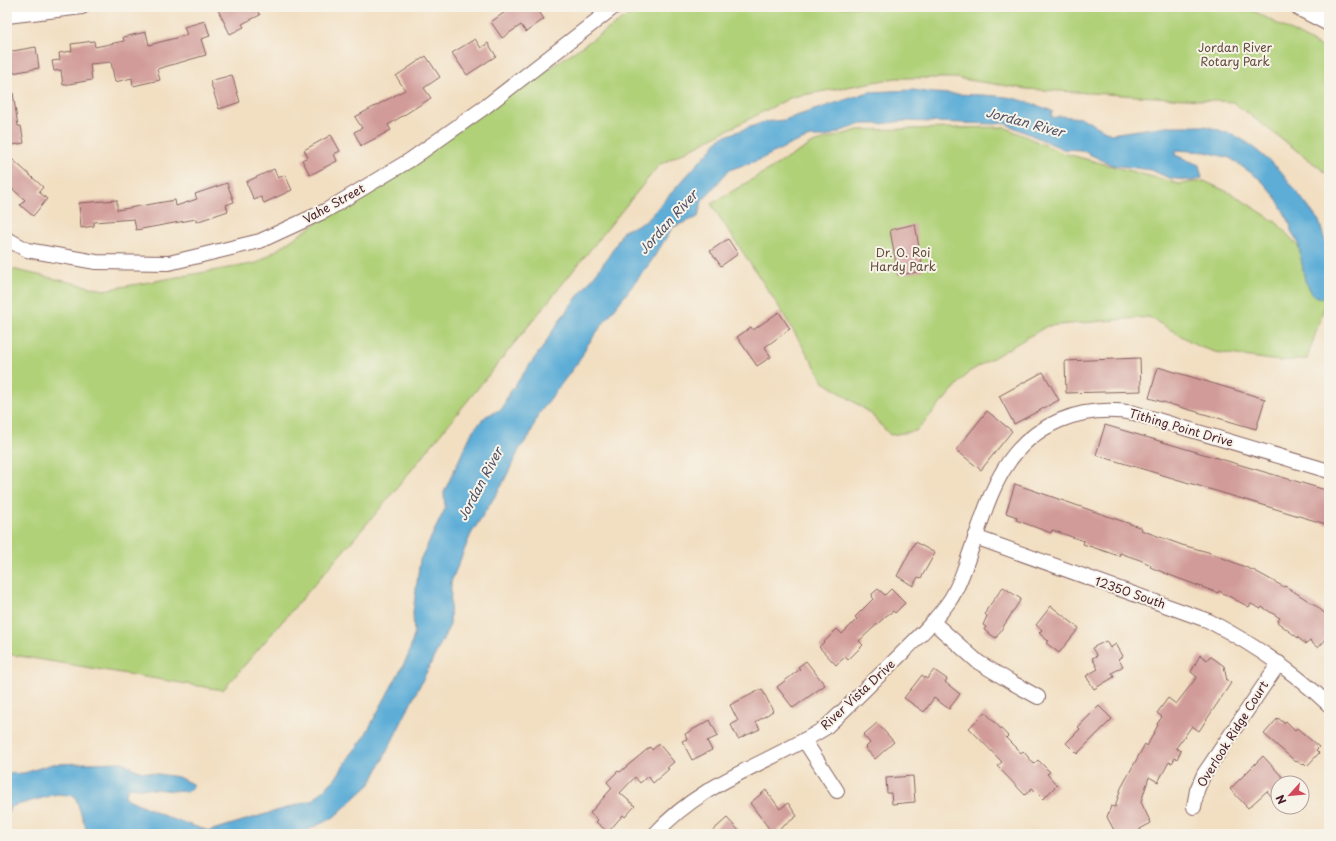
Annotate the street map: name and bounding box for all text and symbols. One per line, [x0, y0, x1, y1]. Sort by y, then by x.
park label: Jordan River Rotary Park [1198, 38, 1273, 70]
water label: Jordan River [984, 102, 1068, 142]
street label: Vahe Street [299, 179, 368, 227]
water label: Jordan River [634, 184, 703, 258]
park label: Dr. O. Roi Hardy Park [870, 243, 936, 275]
street label: Tithing Point Drive [1127, 404, 1235, 451]
water label: Jordan River [452, 442, 508, 524]
street label: 12350 South [1092, 572, 1168, 613]
street label: River Vista Drive [816, 655, 899, 734]
street label: Overlook Ridge Court [1192, 677, 1272, 790]
north arrow [1270, 775, 1310, 815]
text: N [1271, 792, 1290, 808]

